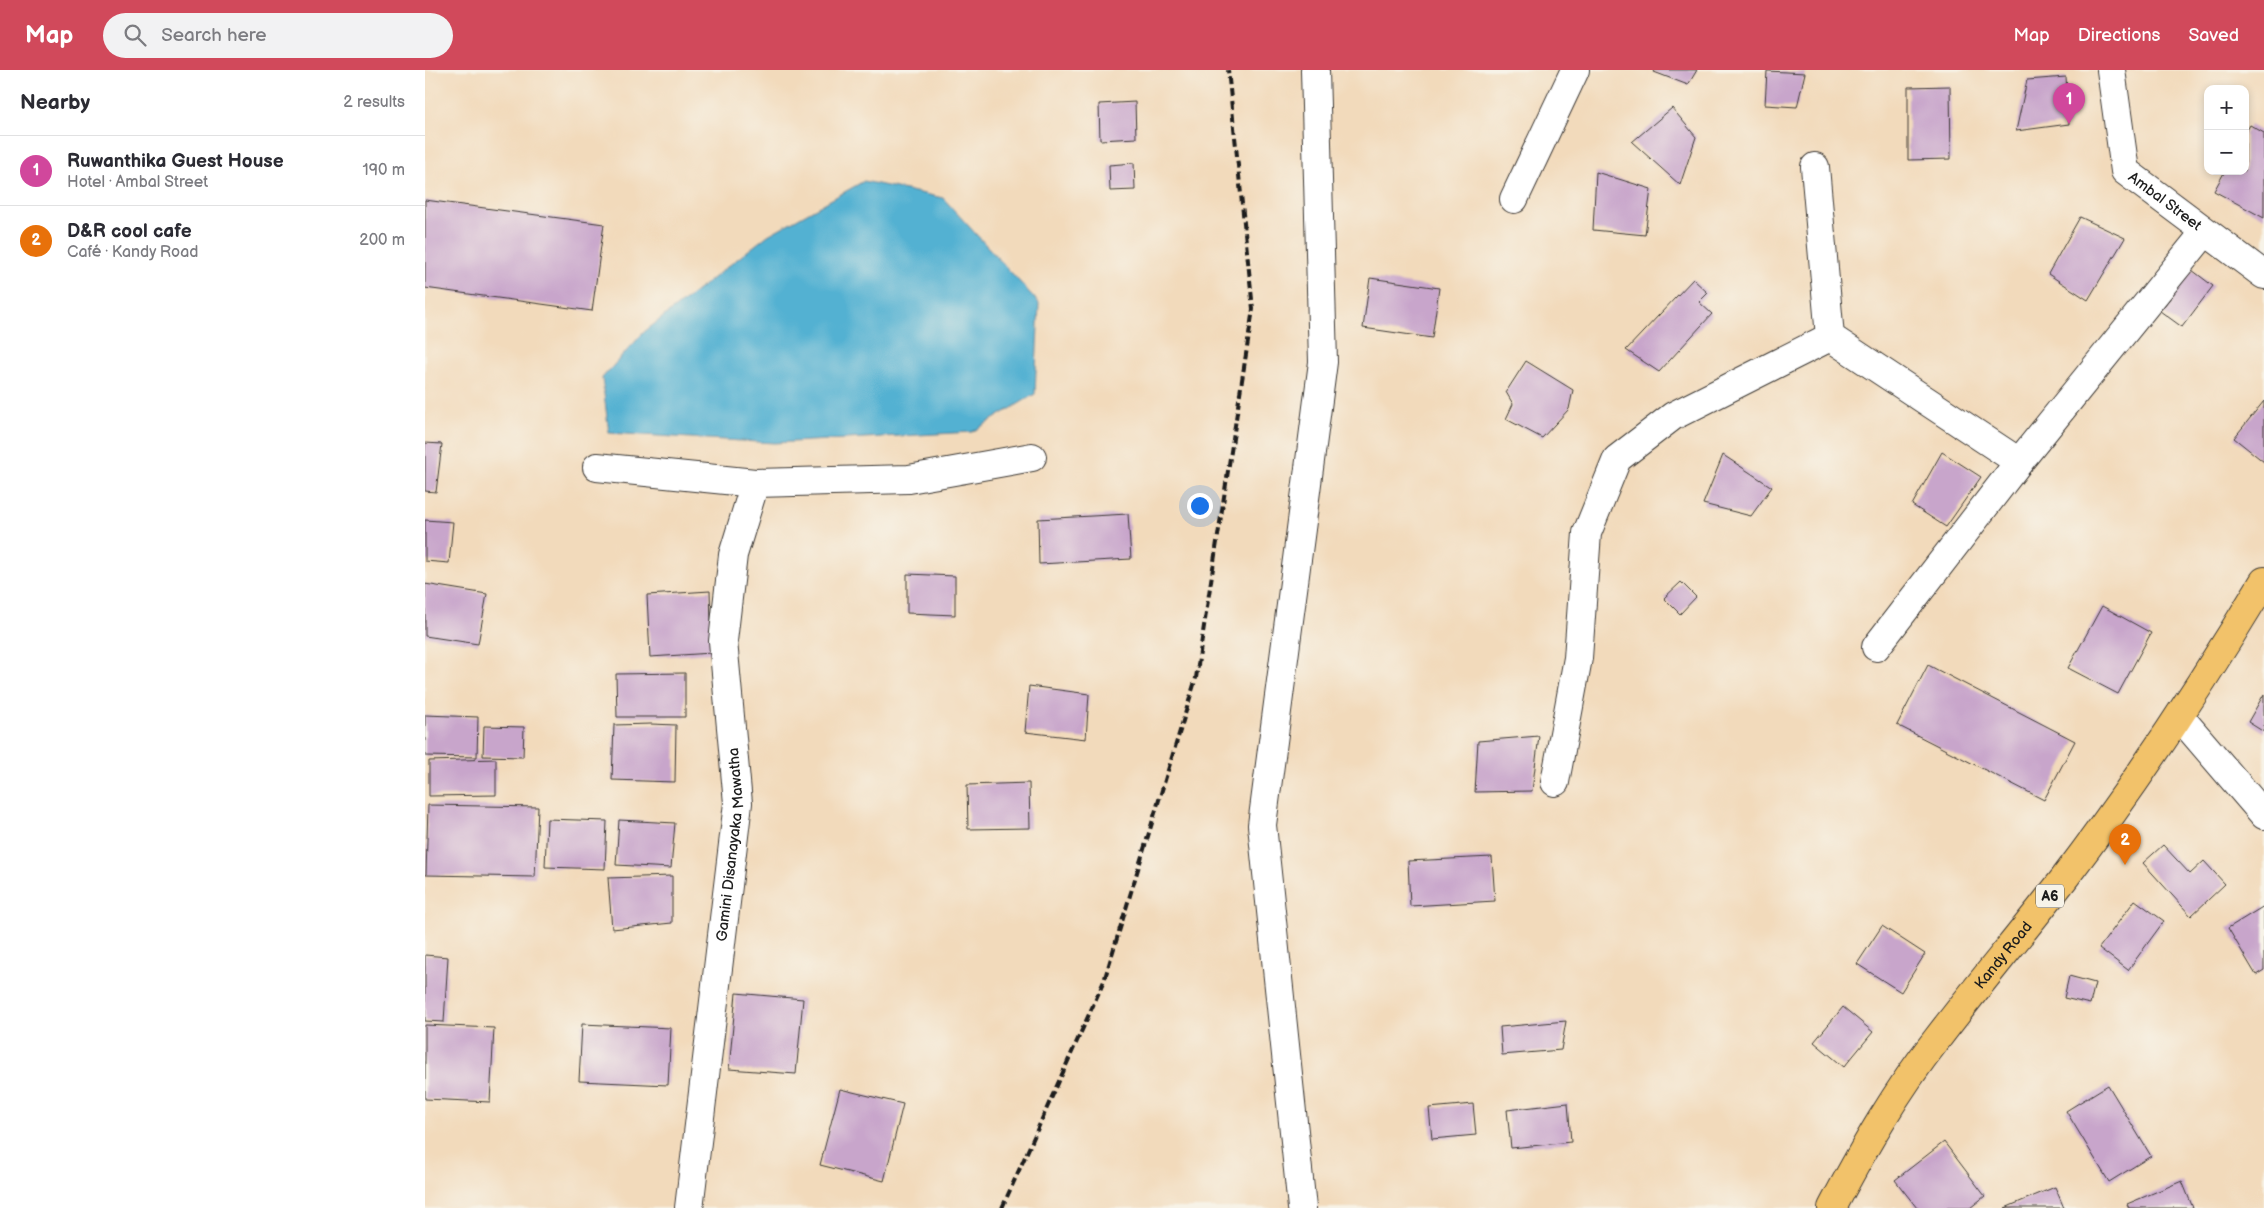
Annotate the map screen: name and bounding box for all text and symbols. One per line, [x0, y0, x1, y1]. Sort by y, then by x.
search box [103, 13, 453, 58]
text: Map [25, 21, 73, 50]
icon: search [121, 21, 149, 49]
text: Search here [161, 24, 267, 47]
text: Map [2014, 25, 2050, 46]
text: Directions [2078, 25, 2160, 46]
text: Saved [2188, 25, 2239, 46]
pin: 1 [2053, 83, 2085, 124]
map controls [2204, 85, 2249, 175]
button: + [2204, 85, 2249, 130]
text: Nearby [20, 90, 90, 115]
text: 2 results [343, 93, 405, 112]
button: − [2204, 130, 2249, 175]
text: Ruwanthika Guest House [67, 150, 284, 173]
text: 1 [33, 161, 39, 180]
text: 190 m [363, 161, 405, 180]
street label: Ambal Street [2125, 167, 2206, 235]
text: Hotel · Ambal Street [67, 173, 208, 192]
text: D&R cool cafe [67, 220, 192, 243]
text: 2 [31, 231, 41, 250]
text: 200 m [359, 231, 405, 250]
text: Café · Kandy Road [67, 243, 198, 262]
your location [1187, 493, 1213, 519]
street label: Gamini Disanayaka Mawatha [712, 747, 748, 943]
pin: 2 [2109, 824, 2141, 865]
road number: A6 [2036, 884, 2064, 908]
street label: Kandy Road [1970, 917, 2036, 993]

